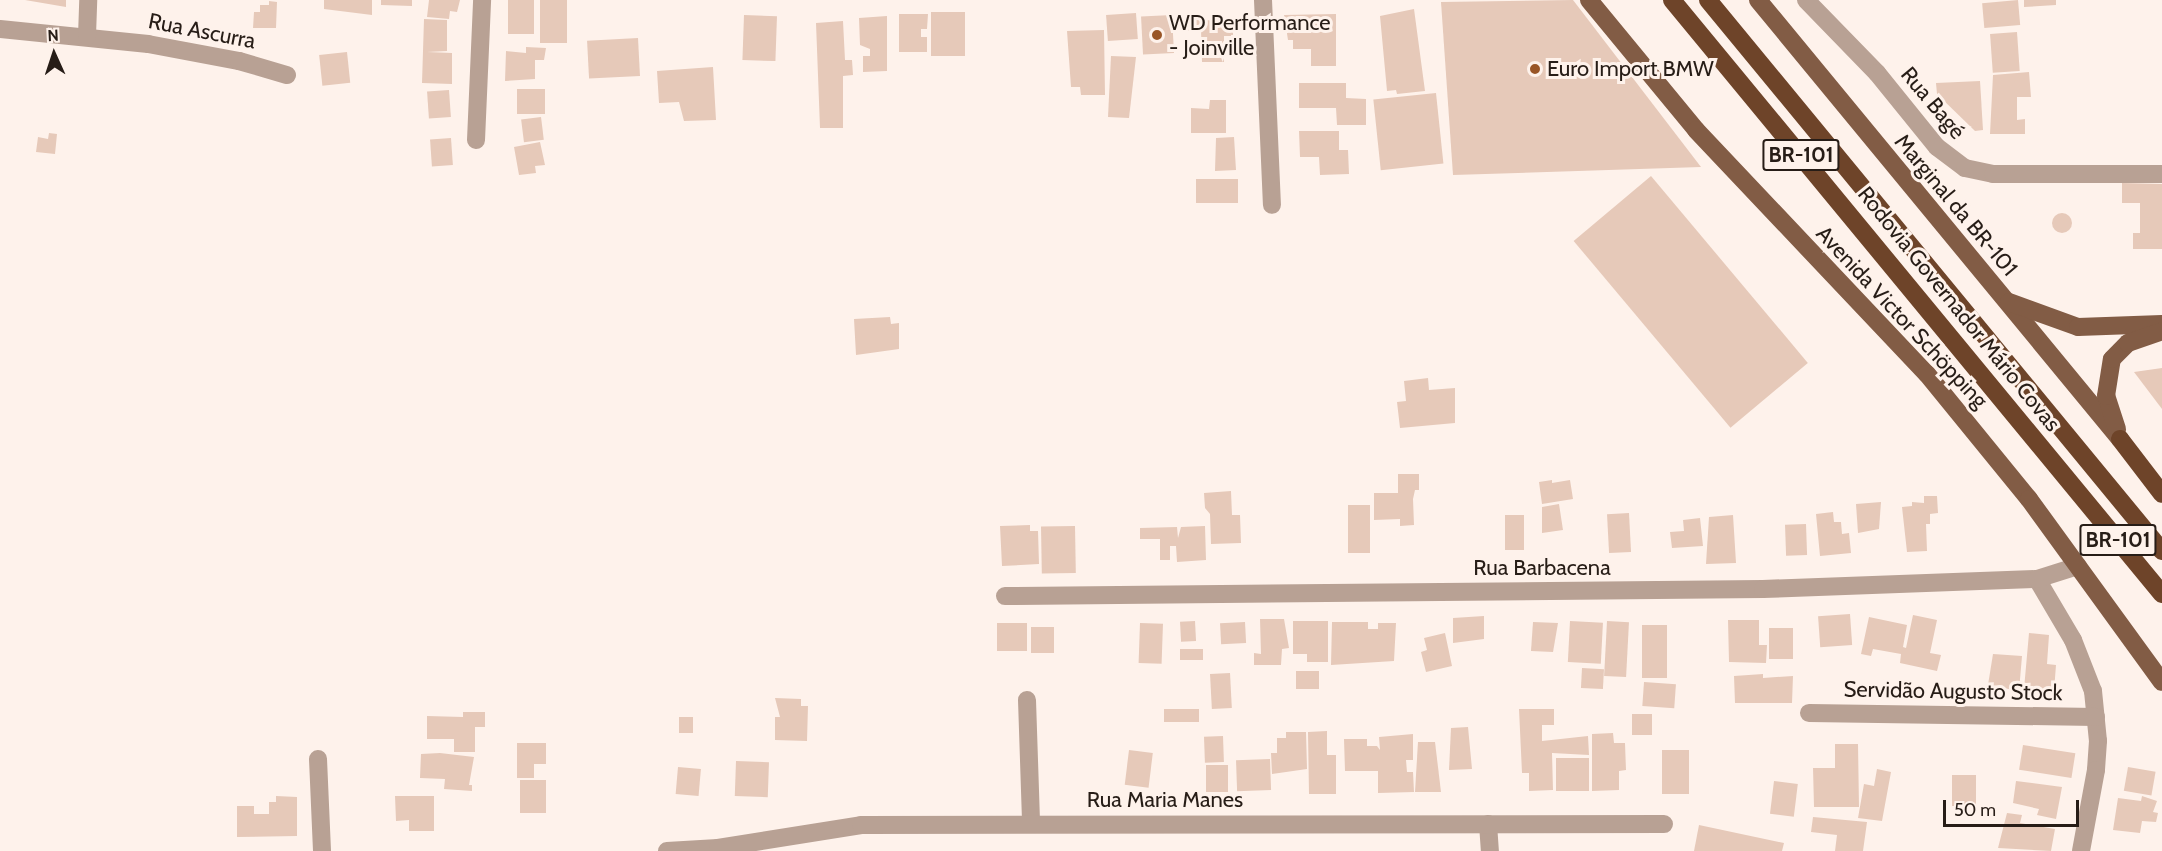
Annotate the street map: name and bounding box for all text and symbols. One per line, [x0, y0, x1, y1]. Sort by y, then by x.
street label: Rua Ascurra [146, 8, 258, 54]
place label: WD Performance - Joinville [1169, 9, 1331, 60]
north arrow [24, 24, 84, 84]
text: N [47, 26, 59, 45]
marker: WD Performance - Joinville [1150, 28, 1164, 42]
place label: Euro Import BMW [1547, 56, 1714, 82]
marker: Euro Import BMW [1528, 62, 1542, 76]
street label: Rua Bagé [1895, 62, 1971, 144]
street label: Marginal da BR-101 [1889, 129, 2023, 281]
road number: BR-101 [1762, 137, 1840, 173]
street label: Rodovia Governador Mário Covas [1852, 181, 2066, 437]
street label: Avenida Victor Schöpping [1811, 221, 1993, 413]
road number: BR-101 [2079, 522, 2157, 558]
street label: Rua Barbacena [1473, 555, 1611, 581]
street label: Servidão Augusto Stock [1843, 676, 2063, 706]
street label: Rua Maria Manes [1087, 787, 1243, 813]
scale bar [1946, 788, 2082, 826]
text: 50 m [1954, 799, 1996, 821]

